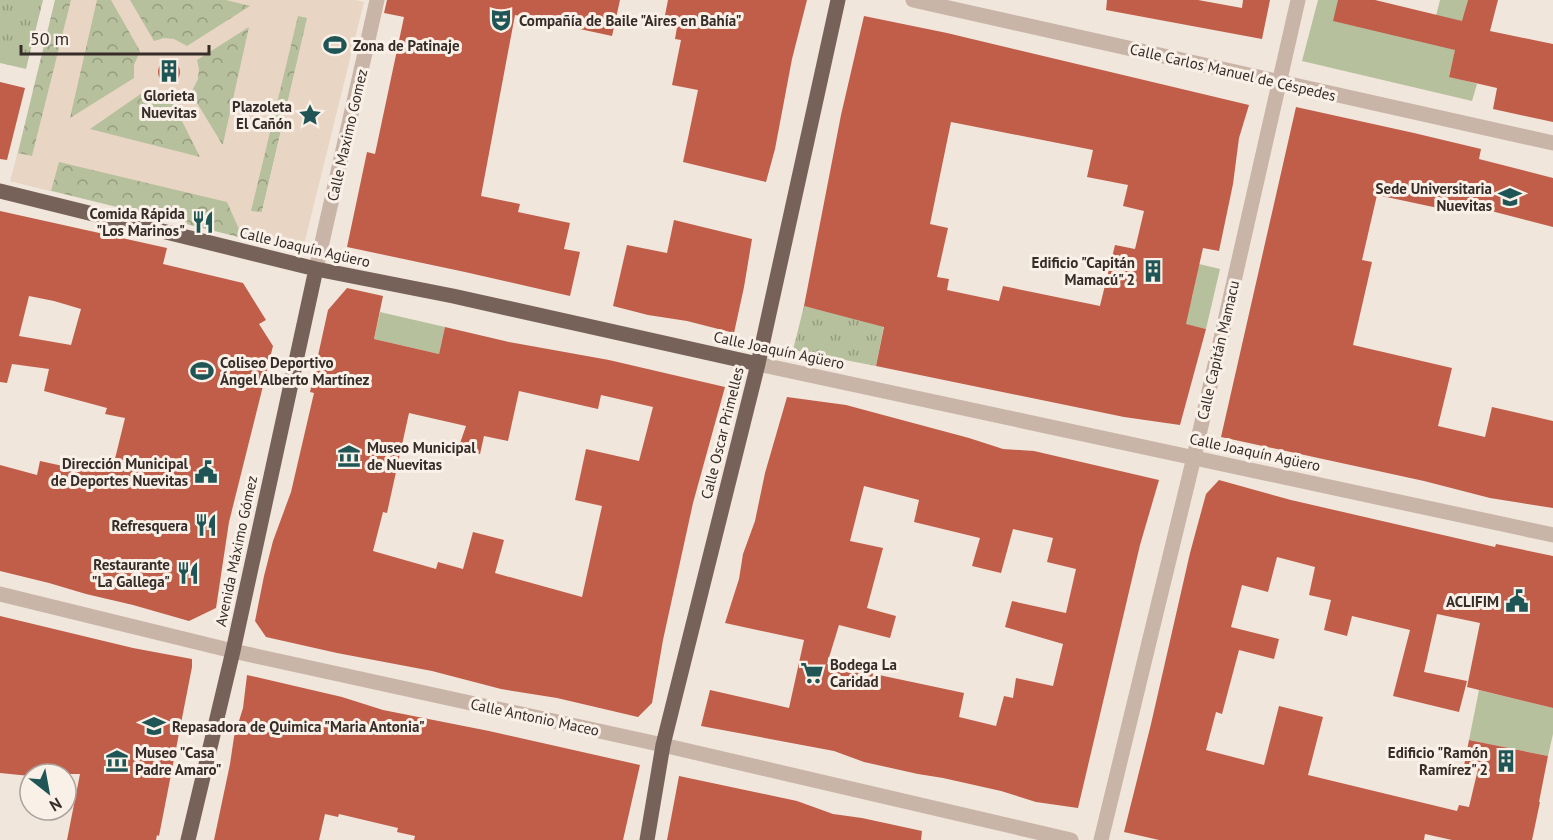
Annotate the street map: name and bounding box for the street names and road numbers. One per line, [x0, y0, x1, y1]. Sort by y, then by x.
street label: Calle Carlos Manuel de Céspedes [1128, 39, 1338, 105]
street label: Calle Maximo Gomez [323, 67, 371, 203]
street label: Calle Joaquín Agüero [238, 223, 372, 271]
street label: Calle Capitán Mamacu [1193, 278, 1243, 422]
street label: Calle Joaquín Agüero [712, 327, 846, 373]
street label: Calle Oscar Primelles [696, 365, 748, 501]
street label: Calle Joaquín Agüero [1188, 429, 1322, 475]
street label: Avenida Máximo Gómez [211, 474, 261, 628]
street label: Calle Antonio Maceo [469, 694, 601, 740]

